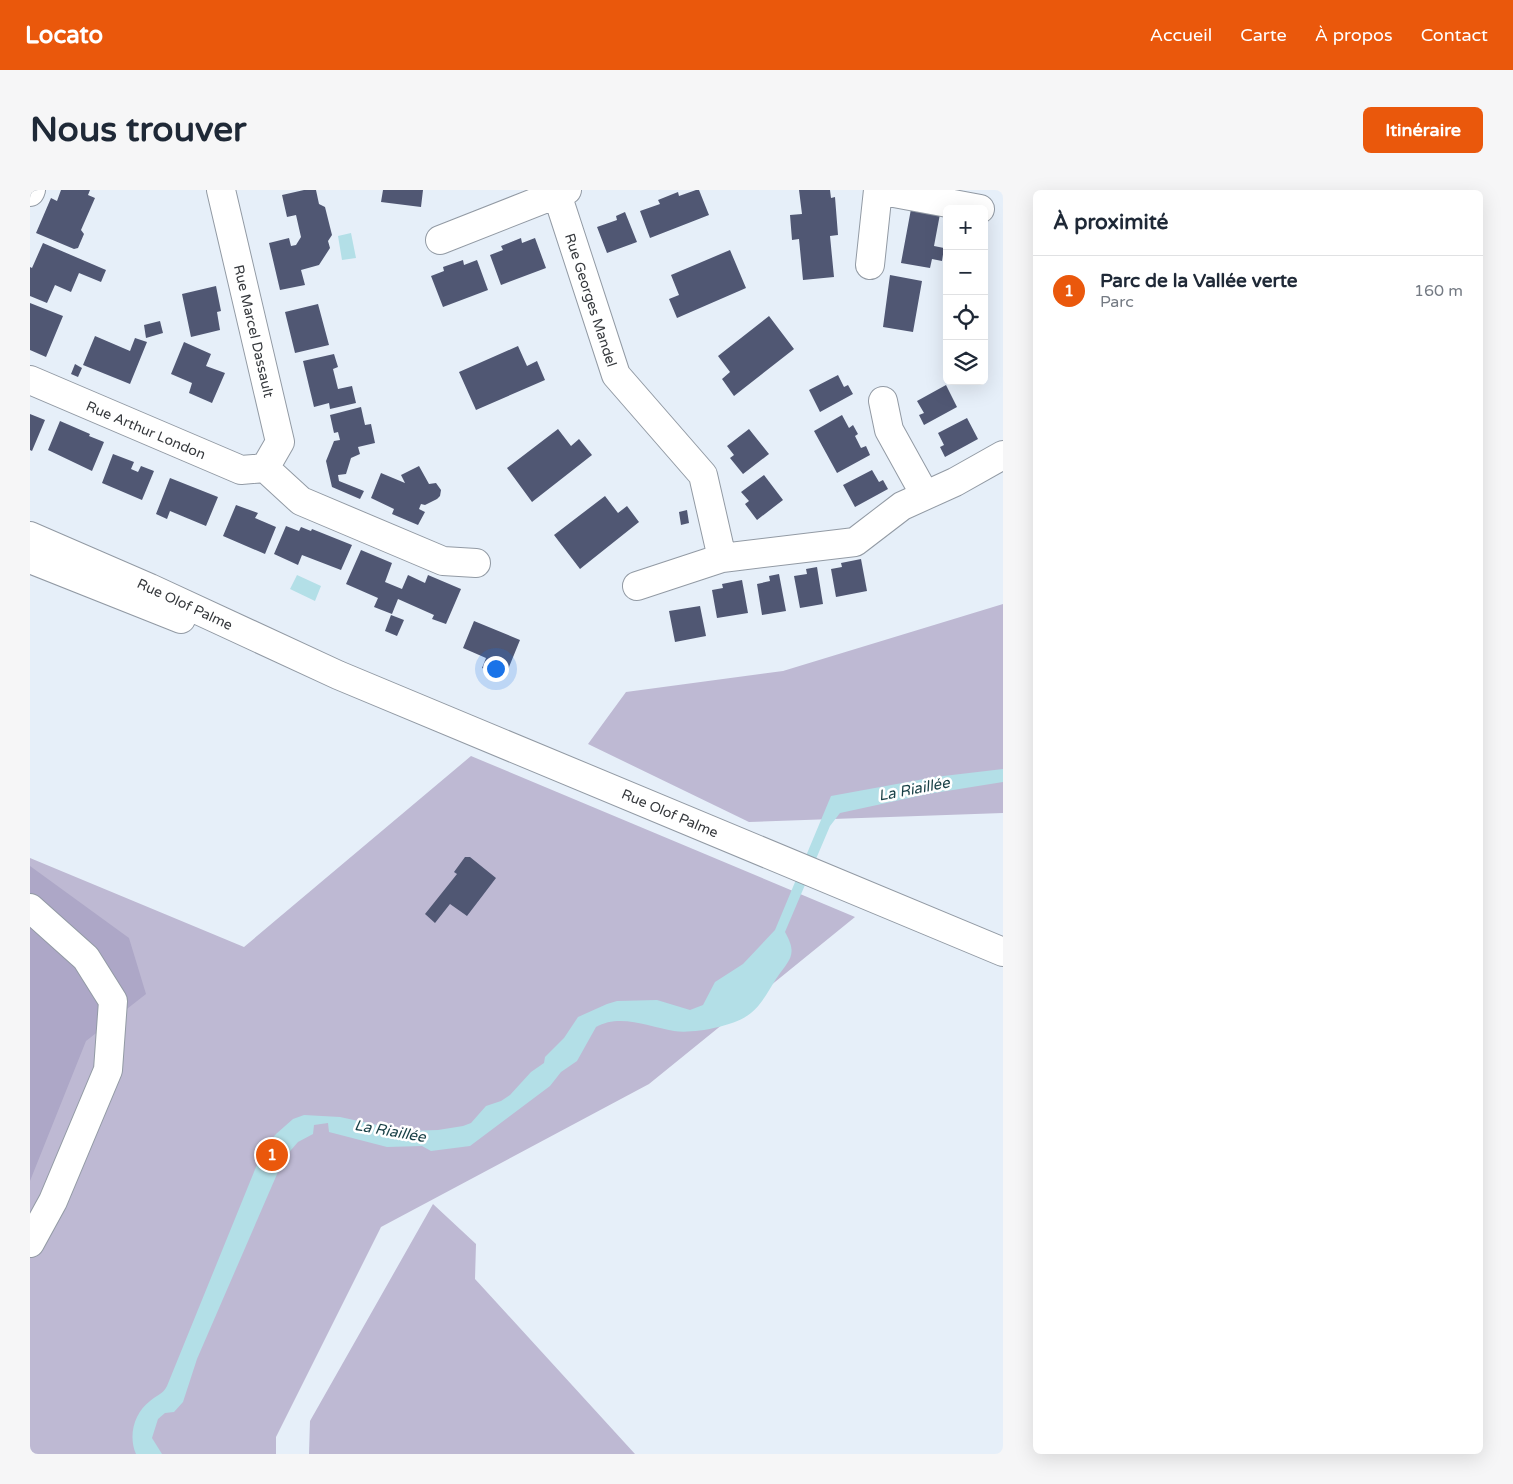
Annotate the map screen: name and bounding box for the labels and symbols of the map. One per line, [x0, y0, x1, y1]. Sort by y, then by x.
street label: Rue Georges Mandel [561, 231, 620, 369]
street label: Rue Marcel Dassault [230, 263, 277, 400]
street label: Rue Arthur London [84, 398, 208, 463]
street label: Rue Olof Palme [134, 575, 235, 634]
your location [483, 656, 509, 682]
water label: La Riaillée [877, 773, 953, 805]
street label: Rue Olof Palme [619, 785, 721, 842]
water label: La Riaillée [353, 1116, 428, 1146]
pin: 1 [256, 1136, 288, 1174]

